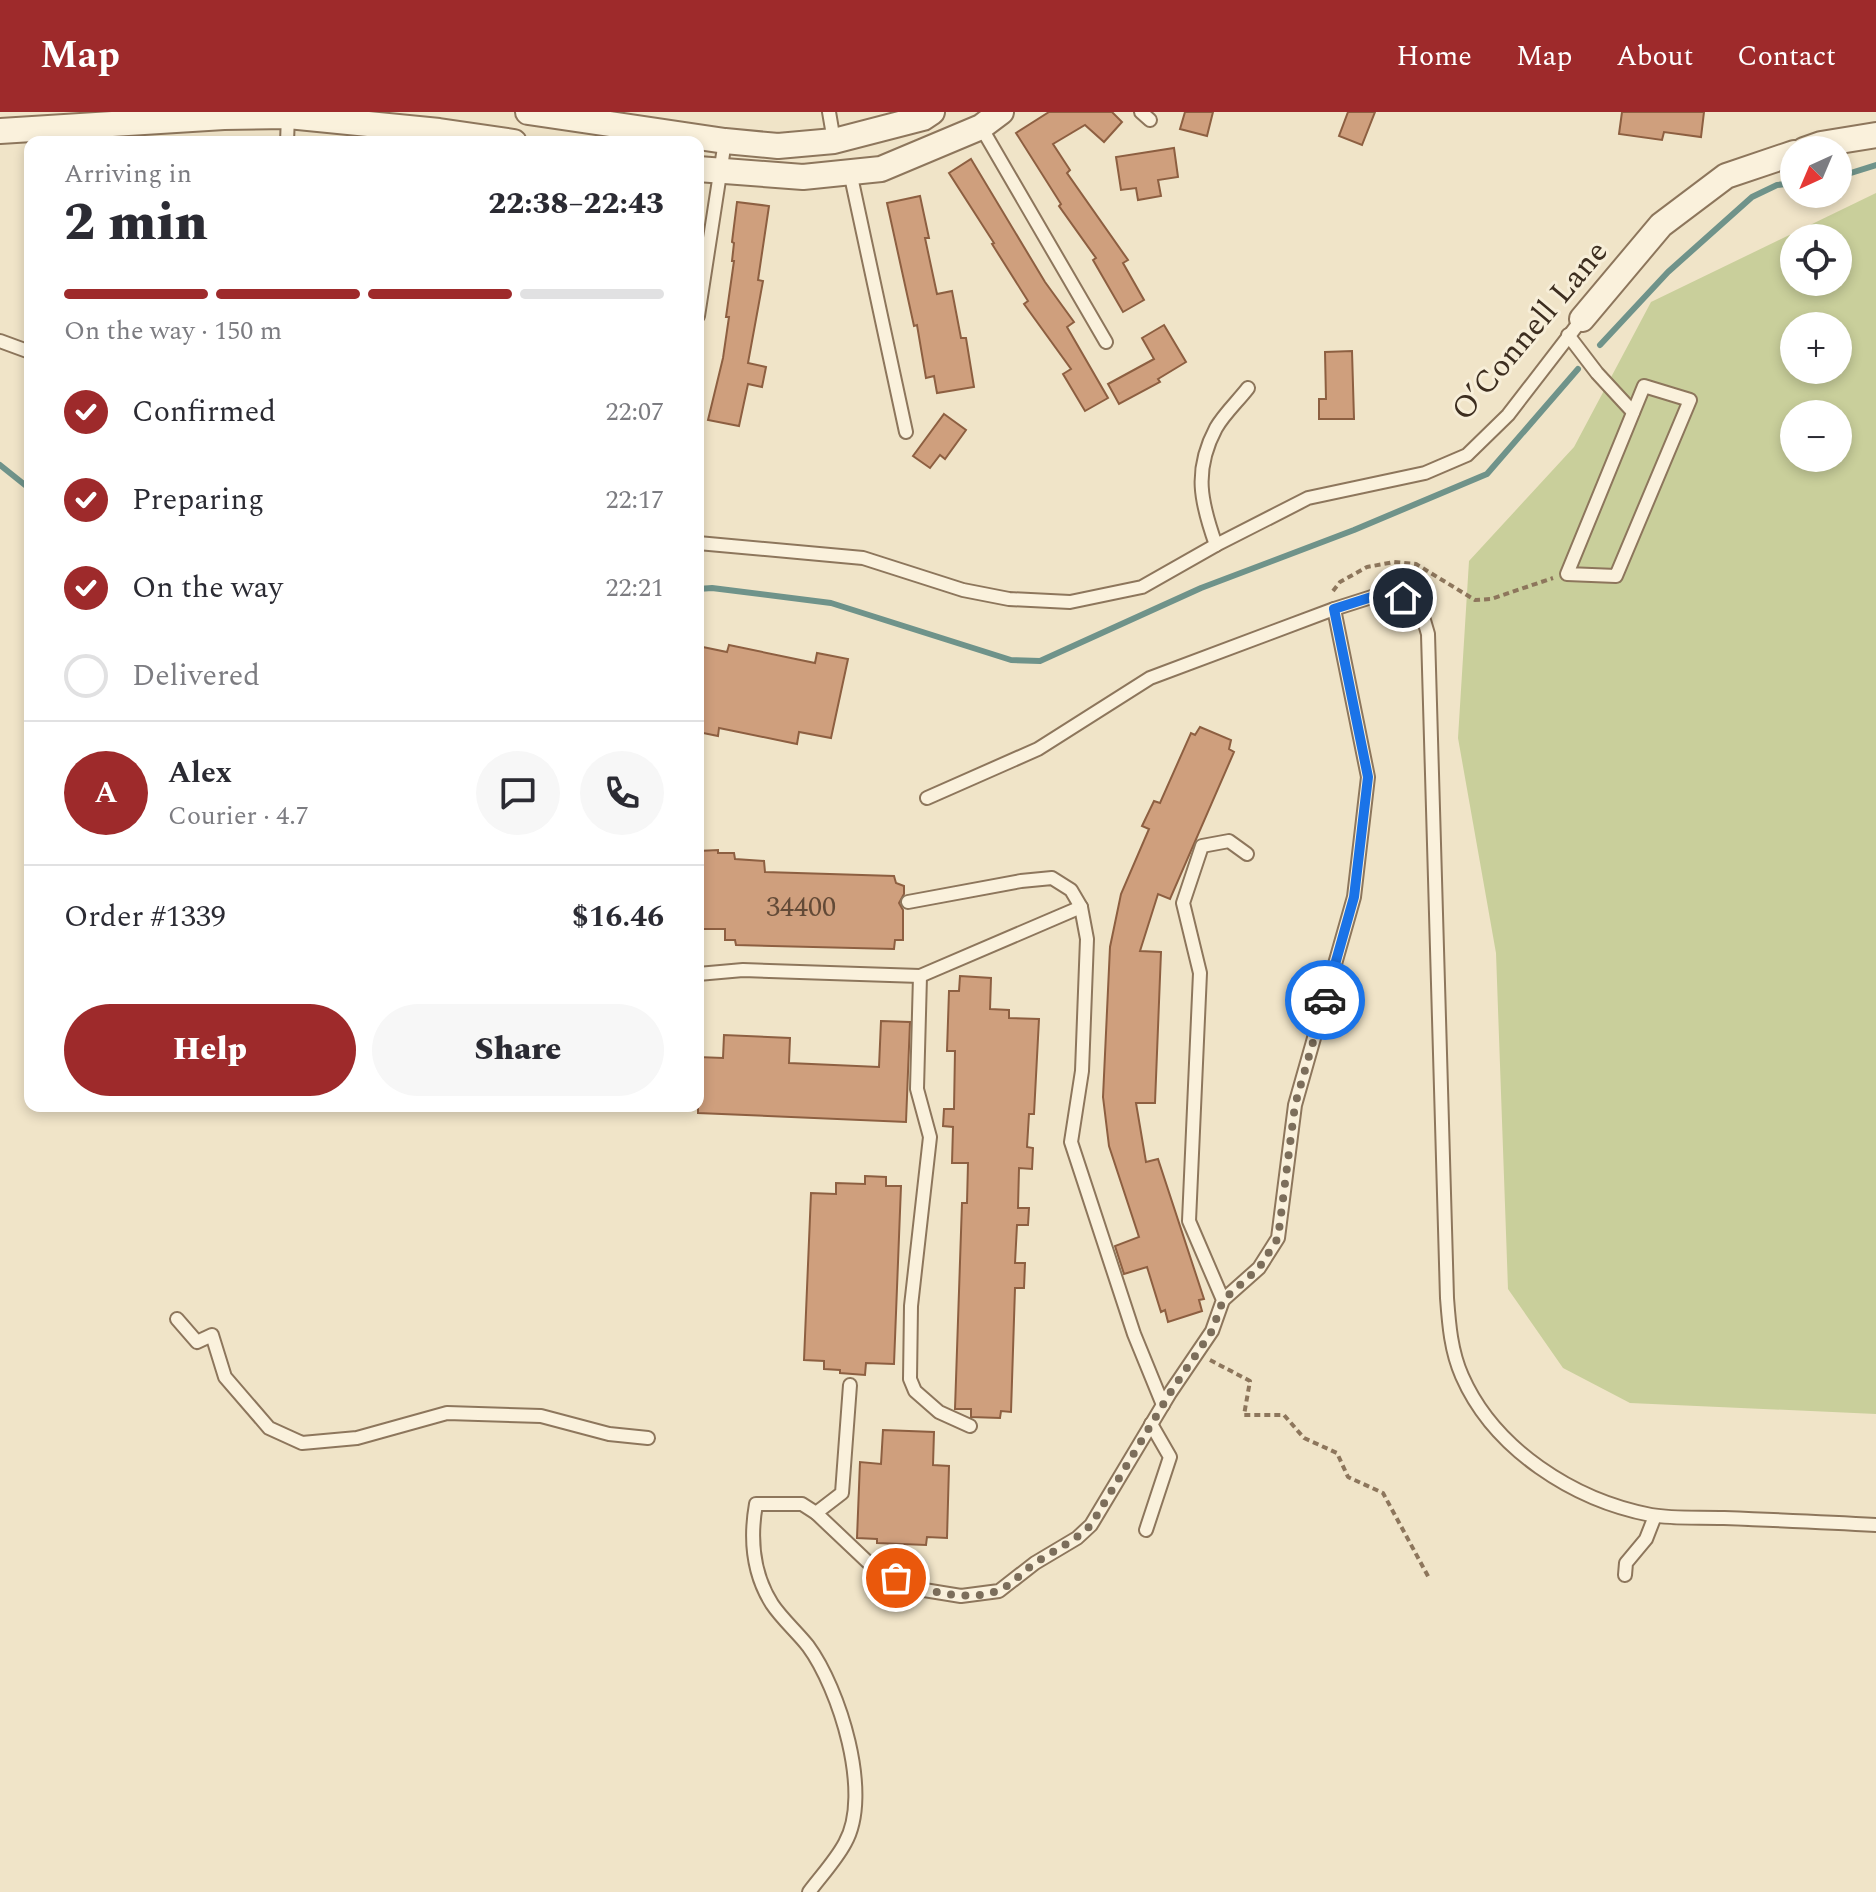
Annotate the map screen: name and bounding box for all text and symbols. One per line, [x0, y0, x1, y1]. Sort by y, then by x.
text: Map [40, 27, 120, 85]
text: Home [1396, 35, 1472, 78]
text: Map [1516, 35, 1572, 78]
text: About [1616, 35, 1693, 78]
text: Contact [1737, 35, 1836, 78]
north arrow [1780, 136, 1852, 208]
map controls [1780, 136, 1852, 472]
text: Arriving in [64, 154, 192, 194]
text: 22:38–22:43 [488, 181, 664, 227]
text: 2 min [64, 184, 208, 263]
button: locate [1780, 224, 1852, 296]
street label: O’Connell Lane [1440, 230, 1620, 432]
text: On the way · 150 m [64, 311, 282, 351]
button: + [1780, 312, 1852, 384]
text: Confirmed [132, 389, 276, 435]
icon: check [64, 390, 108, 434]
text: 22:07 [605, 392, 664, 432]
button: − [1780, 400, 1852, 472]
text: Preparing [132, 477, 264, 523]
icon: check [64, 478, 108, 522]
text: 22:17 [605, 480, 664, 520]
pin [1369, 564, 1437, 632]
text: On the way [132, 565, 283, 611]
icon: check [64, 566, 108, 610]
text: 22:21 [605, 568, 664, 608]
icon: home [1381, 576, 1425, 620]
text: Delivered [132, 653, 260, 699]
text: Alex [168, 750, 232, 796]
button: chat [476, 751, 560, 835]
button: phone [580, 751, 664, 835]
text: A [94, 770, 118, 816]
text: Courier · 4.7 [168, 796, 309, 836]
house number: 34400 [766, 886, 836, 929]
text: Order #1339 [64, 894, 226, 940]
text: $16.46 [572, 894, 664, 940]
courier [1285, 960, 1365, 1040]
icon: car [1303, 978, 1347, 1022]
button: Help [64, 1004, 356, 1096]
button: Share [372, 1004, 664, 1096]
pin [862, 1544, 930, 1612]
icon: bag [874, 1556, 918, 1600]

